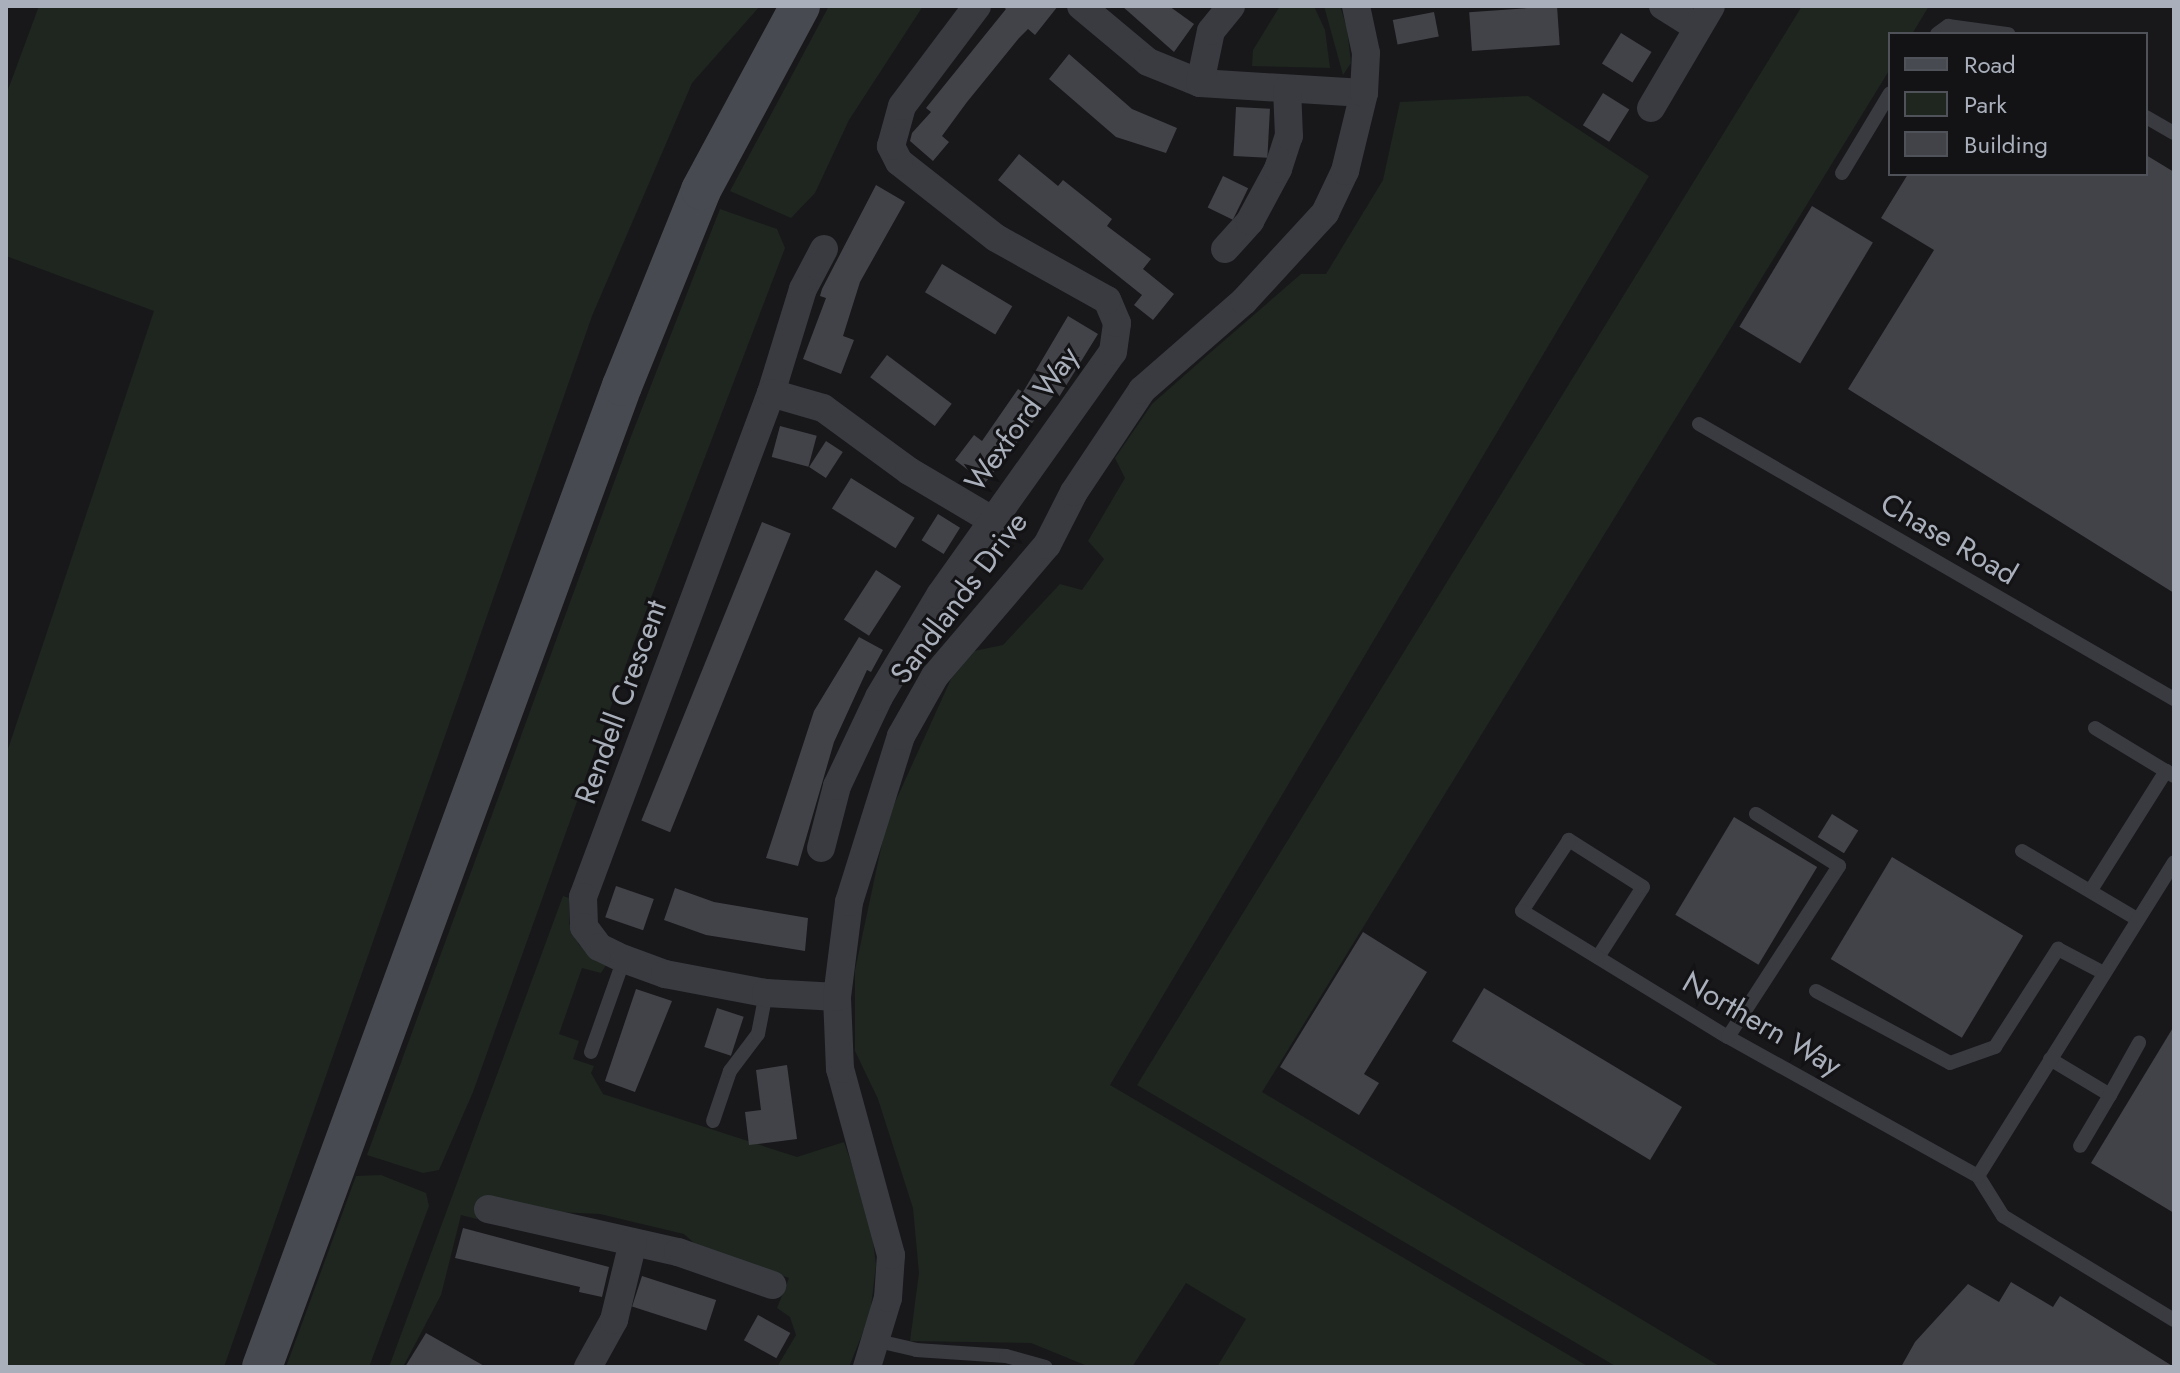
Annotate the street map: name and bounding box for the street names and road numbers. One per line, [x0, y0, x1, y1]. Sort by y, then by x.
street label: Wexford Way [957, 339, 1087, 499]
street label: Chase Road [1874, 485, 2024, 593]
street label: Sandlands Drive [883, 505, 1035, 691]
street label: Rendell Crescent [567, 595, 675, 809]
street label: Northern Way [1676, 964, 1848, 1084]

